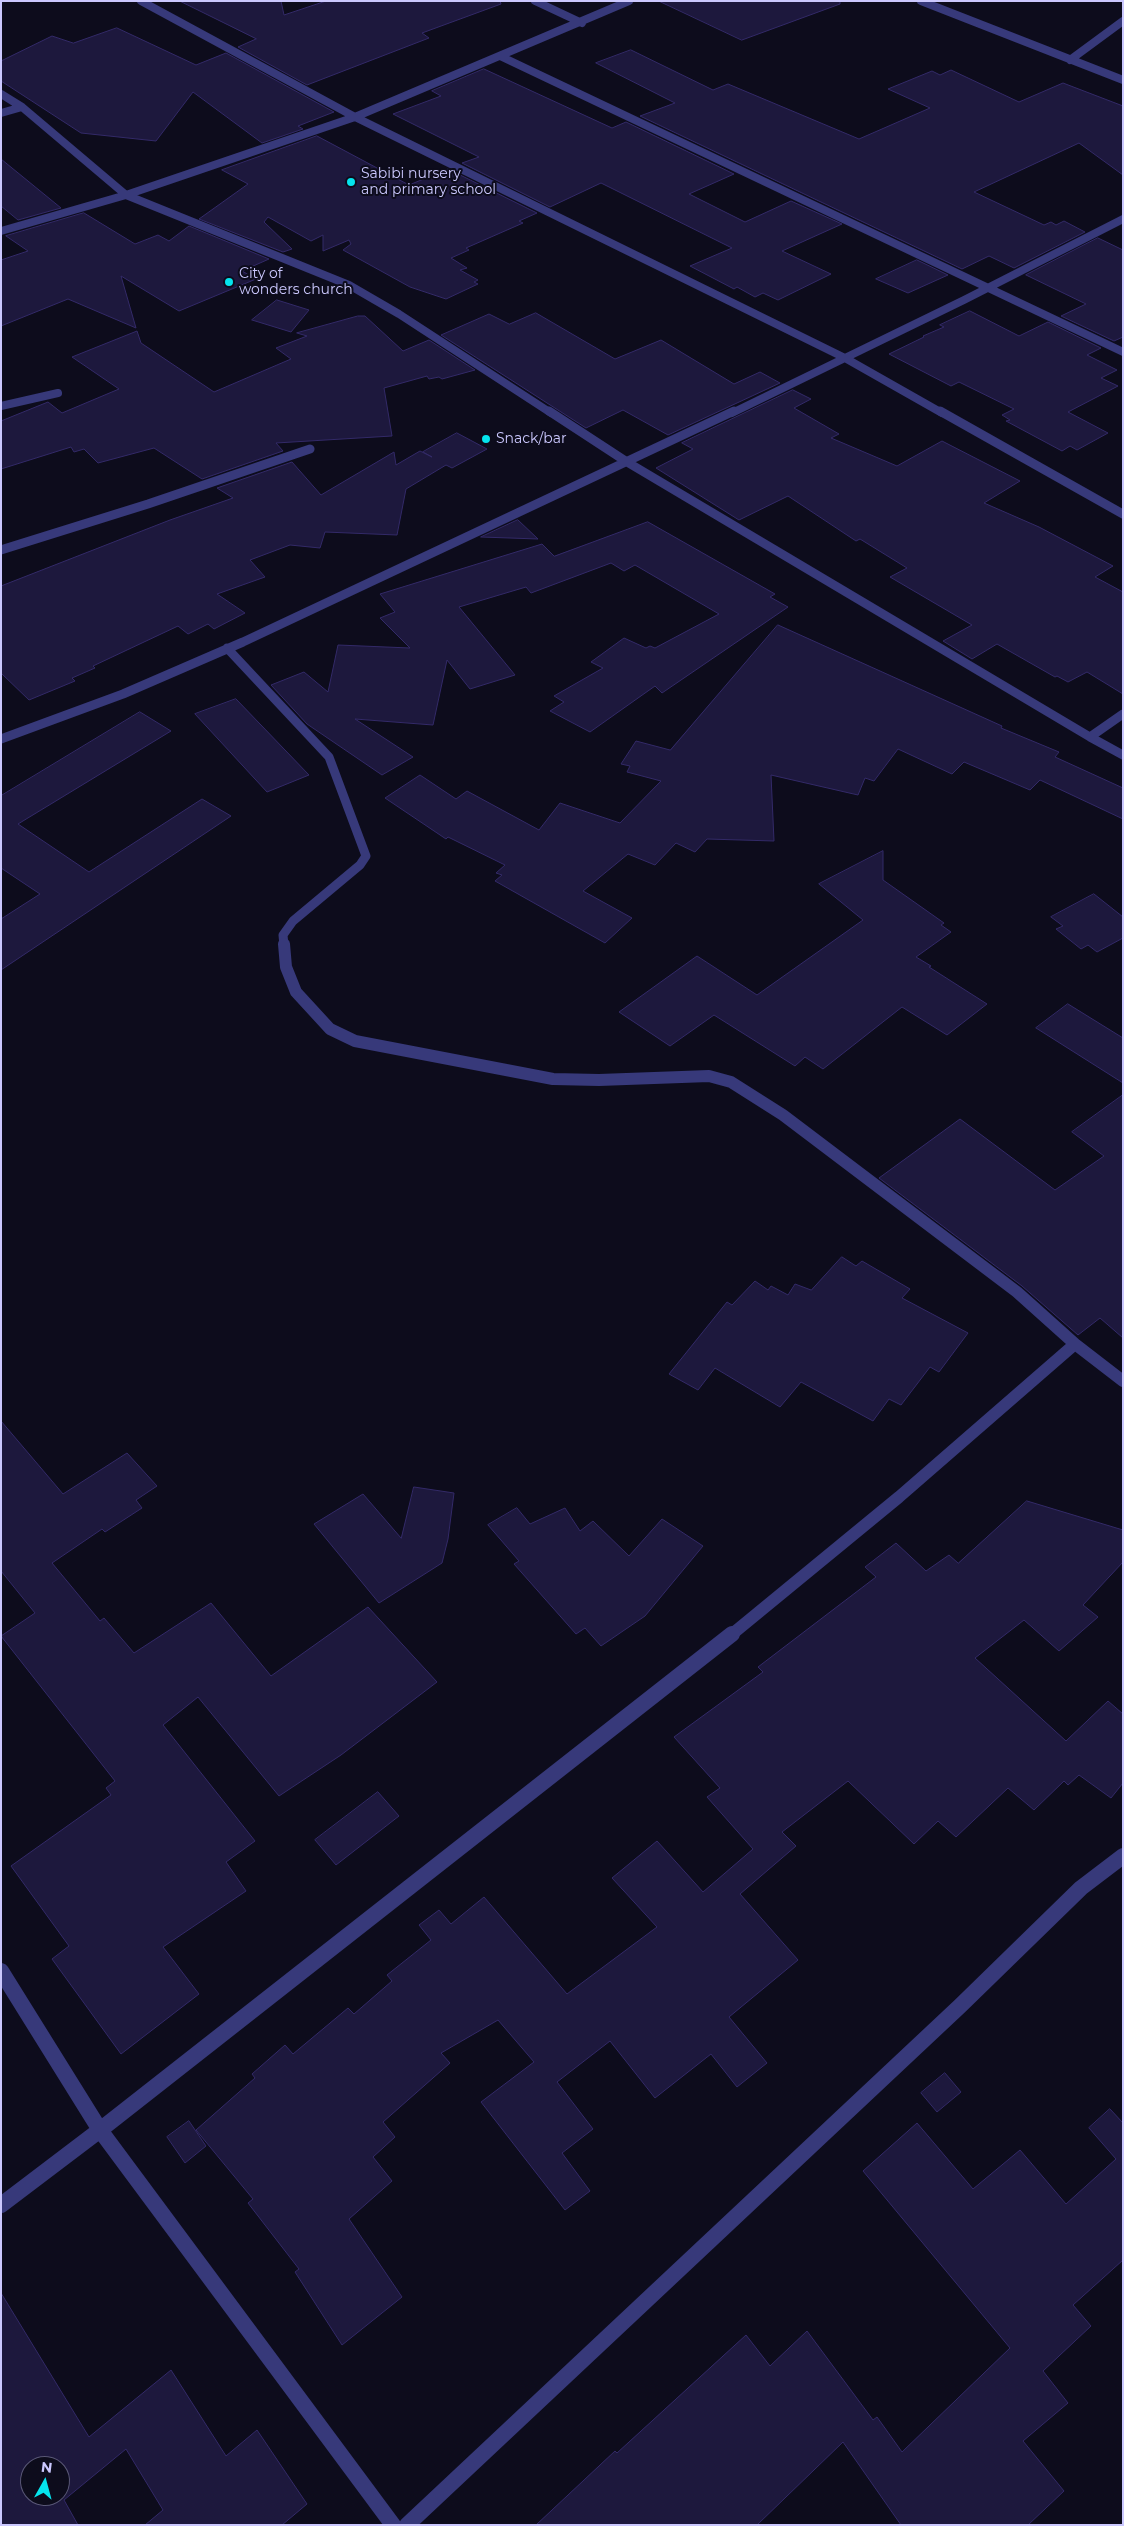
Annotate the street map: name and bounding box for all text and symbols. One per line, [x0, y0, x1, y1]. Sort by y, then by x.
place label: Sabibi nursery and primary school [361, 166, 496, 198]
marker: Sabibi nursery and primary school [345, 176, 357, 188]
place label: City of wonders church [239, 266, 353, 298]
marker: City of wonders church [223, 276, 235, 288]
place label: Snack/bar [496, 431, 567, 447]
marker: Snack/bar [480, 433, 492, 445]
north arrow [20, 2456, 70, 2506]
text: N [40, 2457, 53, 2477]

